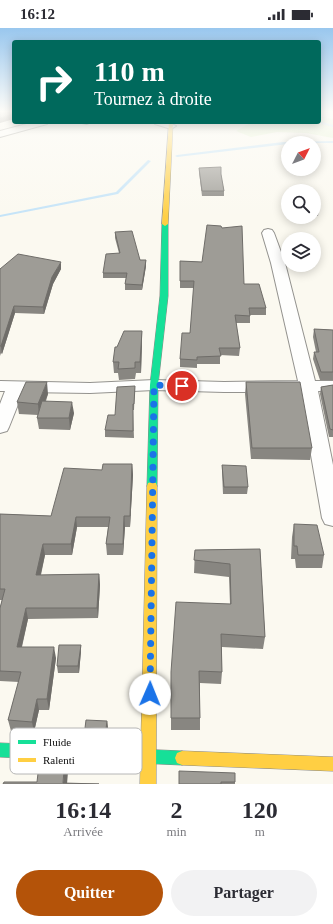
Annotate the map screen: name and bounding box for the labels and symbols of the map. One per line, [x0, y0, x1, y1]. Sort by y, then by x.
north arrow [281, 136, 321, 176]
pin [165, 369, 199, 403]
position arrow [129, 673, 171, 715]
legend [10, 728, 142, 774]
text: Fluide [43, 736, 71, 748]
text: Ralenti [43, 754, 75, 766]

